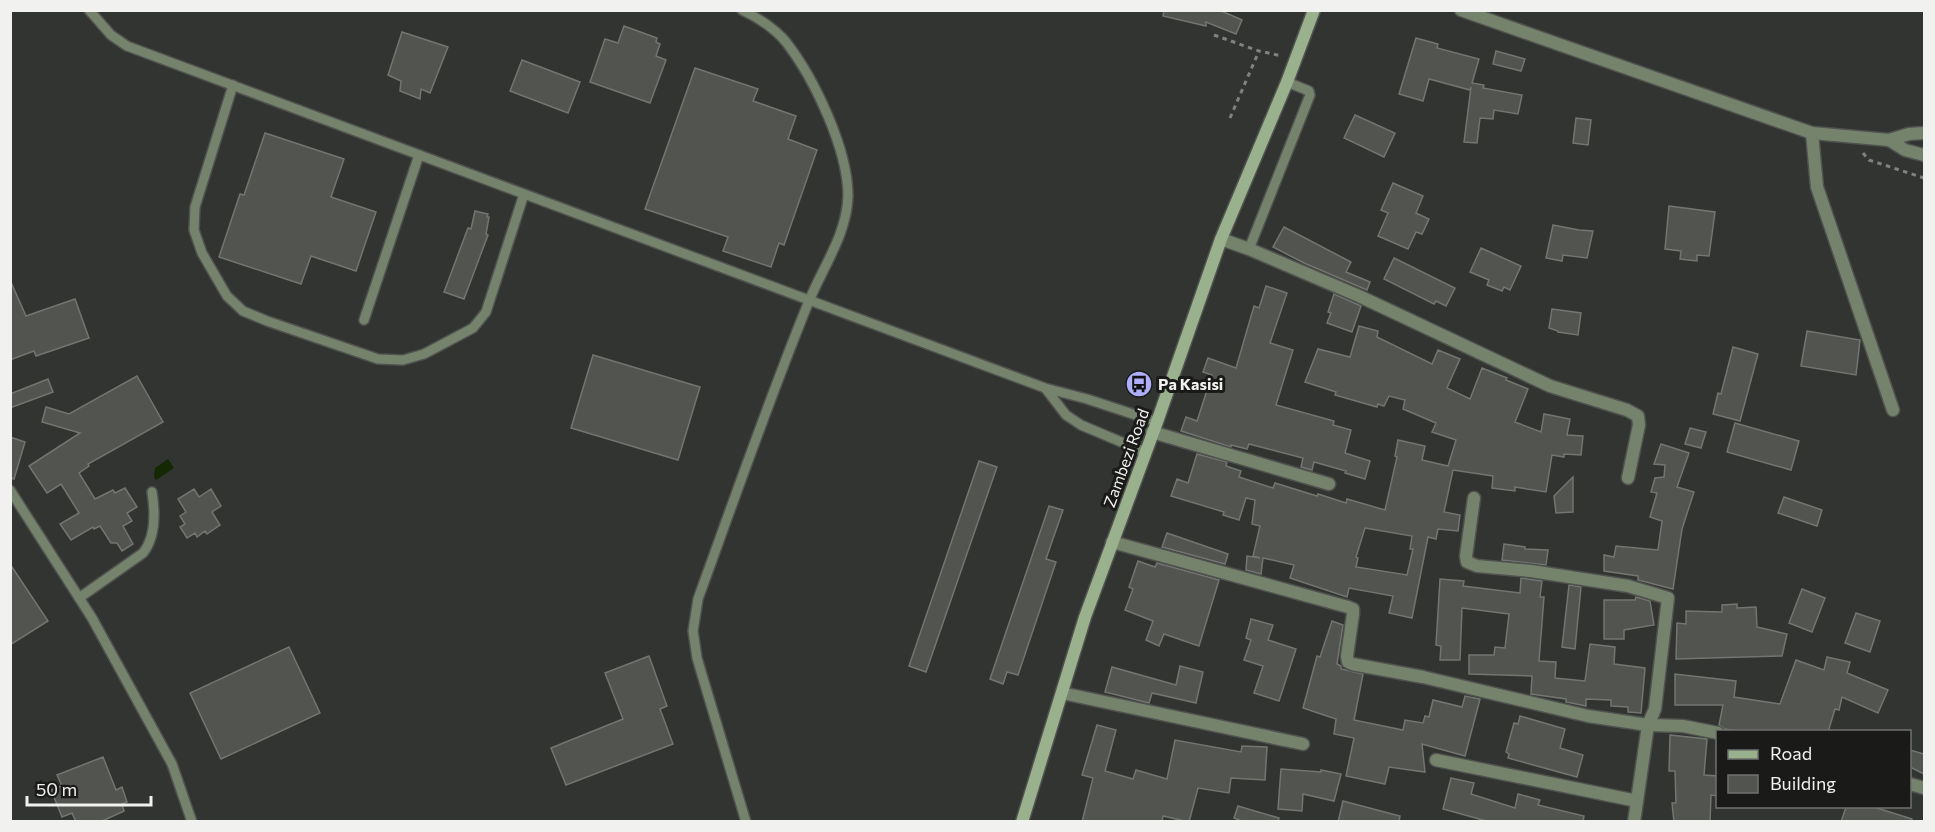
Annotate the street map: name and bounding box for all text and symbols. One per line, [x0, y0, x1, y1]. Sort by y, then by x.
bus stop icon: Pa Kasisi [1124, 369, 1154, 399]
place label: Pa Kasisi [1158, 374, 1223, 393]
street label: Zambezi Road [1099, 406, 1152, 510]
legend [1716, 730, 1911, 808]
text: Road [1770, 742, 1812, 764]
scale bar [27, 769, 152, 807]
text: Building [1770, 772, 1836, 794]
text: 50 m [36, 778, 77, 800]

